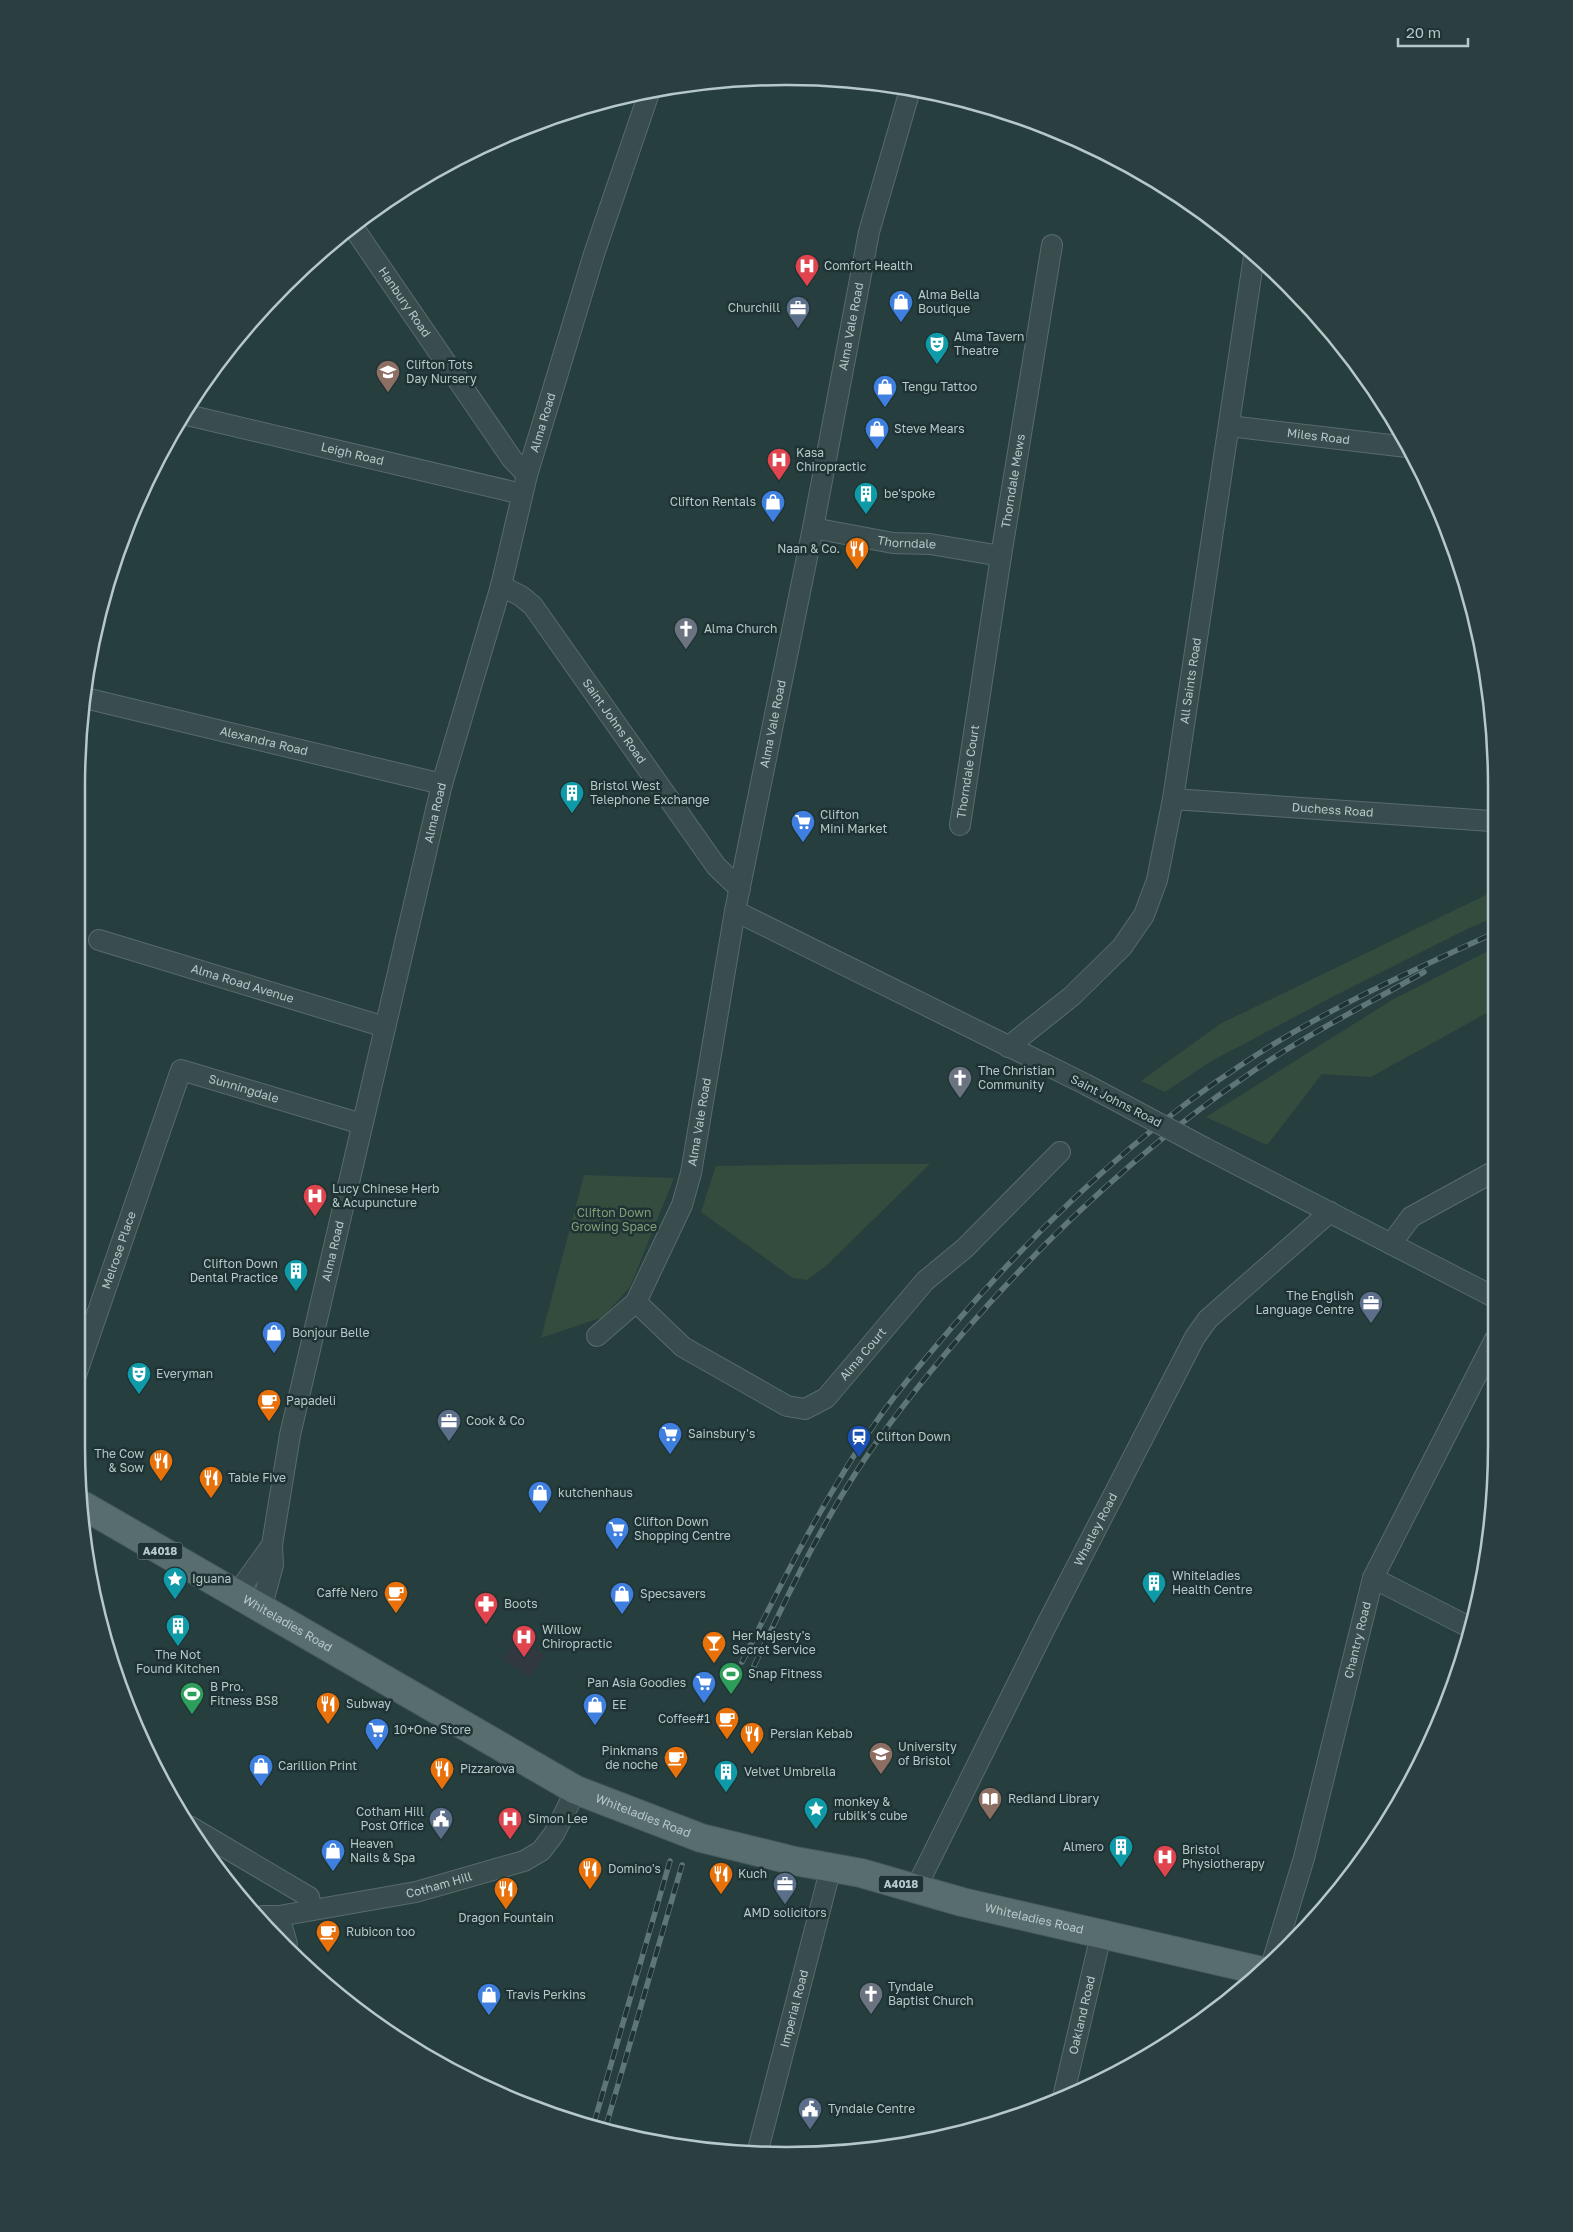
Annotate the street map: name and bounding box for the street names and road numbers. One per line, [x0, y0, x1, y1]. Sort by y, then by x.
street label: Hanbury Road [375, 264, 434, 340]
street label: Alma Vale Road [835, 281, 866, 372]
street label: Alma Road [526, 391, 559, 454]
street label: Miles Road [1286, 425, 1351, 447]
street label: Thorndale Mews [998, 433, 1028, 529]
street label: Leigh Road [320, 439, 385, 468]
street label: Thorndale [876, 532, 937, 552]
street label: All Saints Road [1176, 637, 1204, 725]
street label: Saint Johns Road [580, 676, 650, 766]
street label: Alma Vale Road [756, 678, 789, 769]
street label: Alexandra Road [218, 723, 310, 758]
street label: Thorndale Court [953, 724, 982, 819]
street label: Alma Road [420, 781, 449, 844]
street label: Duchess Road [1291, 799, 1374, 820]
street label: Alma Road Avenue [189, 960, 296, 1006]
street label: Sunningdale [207, 1071, 281, 1106]
street label: Saint Johns Road [1068, 1071, 1164, 1130]
street label: Alma Vale Road [684, 1077, 714, 1167]
street label: Melrose Place [98, 1209, 139, 1291]
street label: Alma Road [318, 1219, 347, 1283]
street label: Alma Court [836, 1324, 889, 1383]
street label: Whatley Road [1070, 1490, 1120, 1568]
road number: A4018 [138, 1542, 182, 1560]
street label: Whiteladies Road [240, 1591, 335, 1655]
street label: Chantry Road [1341, 1600, 1374, 1680]
street label: Whiteladies Road [594, 1790, 693, 1840]
street label: Cotham Hill [405, 1868, 474, 1901]
road number: A4018 [878, 1876, 924, 1892]
street label: Whiteladies Road [983, 1899, 1085, 1937]
street label: Imperial Road [777, 1968, 811, 2049]
street label: Oakland Road [1065, 1974, 1098, 2056]

